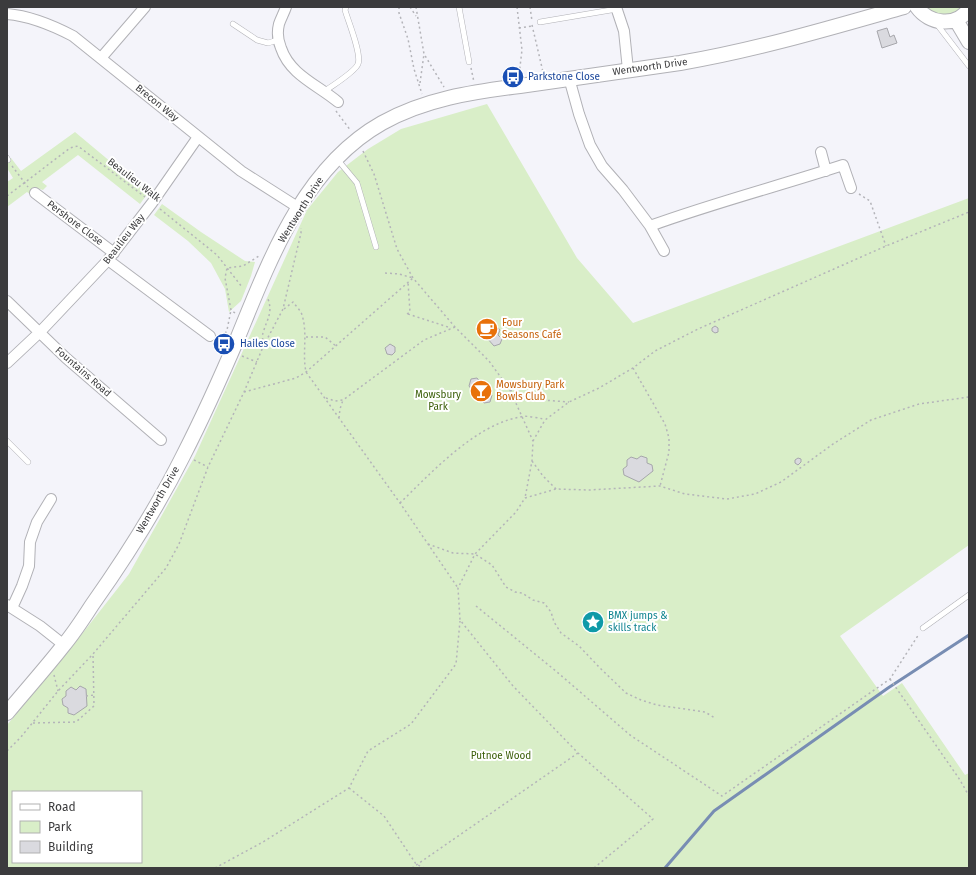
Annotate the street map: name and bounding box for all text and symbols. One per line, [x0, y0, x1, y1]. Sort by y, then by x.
street label: Wentworth Drive [612, 56, 688, 78]
bus stop icon: Parkstone Close [500, 64, 526, 90]
place label: Parkstone Close [528, 71, 600, 83]
street label: Brecon Way [133, 82, 181, 124]
street label: Beaulieu Walk [105, 156, 163, 205]
street label: Wentworth Drive [276, 175, 326, 245]
street label: Pershore Close [45, 198, 105, 248]
street label: Beaulieu Way [101, 211, 147, 267]
cafe icon: Four Seasons Café [474, 316, 500, 342]
place label: Four Seasons Café [502, 317, 561, 341]
bus stop icon: Hailes Close [211, 331, 237, 357]
place label: Hailes Close [240, 338, 295, 350]
street label: Fountains Road [53, 344, 113, 400]
bar icon: Mowsbury Park Bowls Club [468, 378, 494, 404]
place label: Mowsbury Park Bowls Club [496, 379, 565, 403]
park label: Mowsbury Park [415, 389, 461, 413]
street label: Wentworth Drive [134, 464, 182, 536]
place icon: BMX jumps & skills track [580, 609, 606, 635]
place label: BMX jumps & skills track [608, 610, 668, 634]
park label: Putnoe Wood [471, 750, 531, 762]
legend [12, 791, 142, 863]
text: Road [48, 800, 76, 814]
text: Park [48, 820, 72, 834]
text: Building [48, 840, 94, 854]

